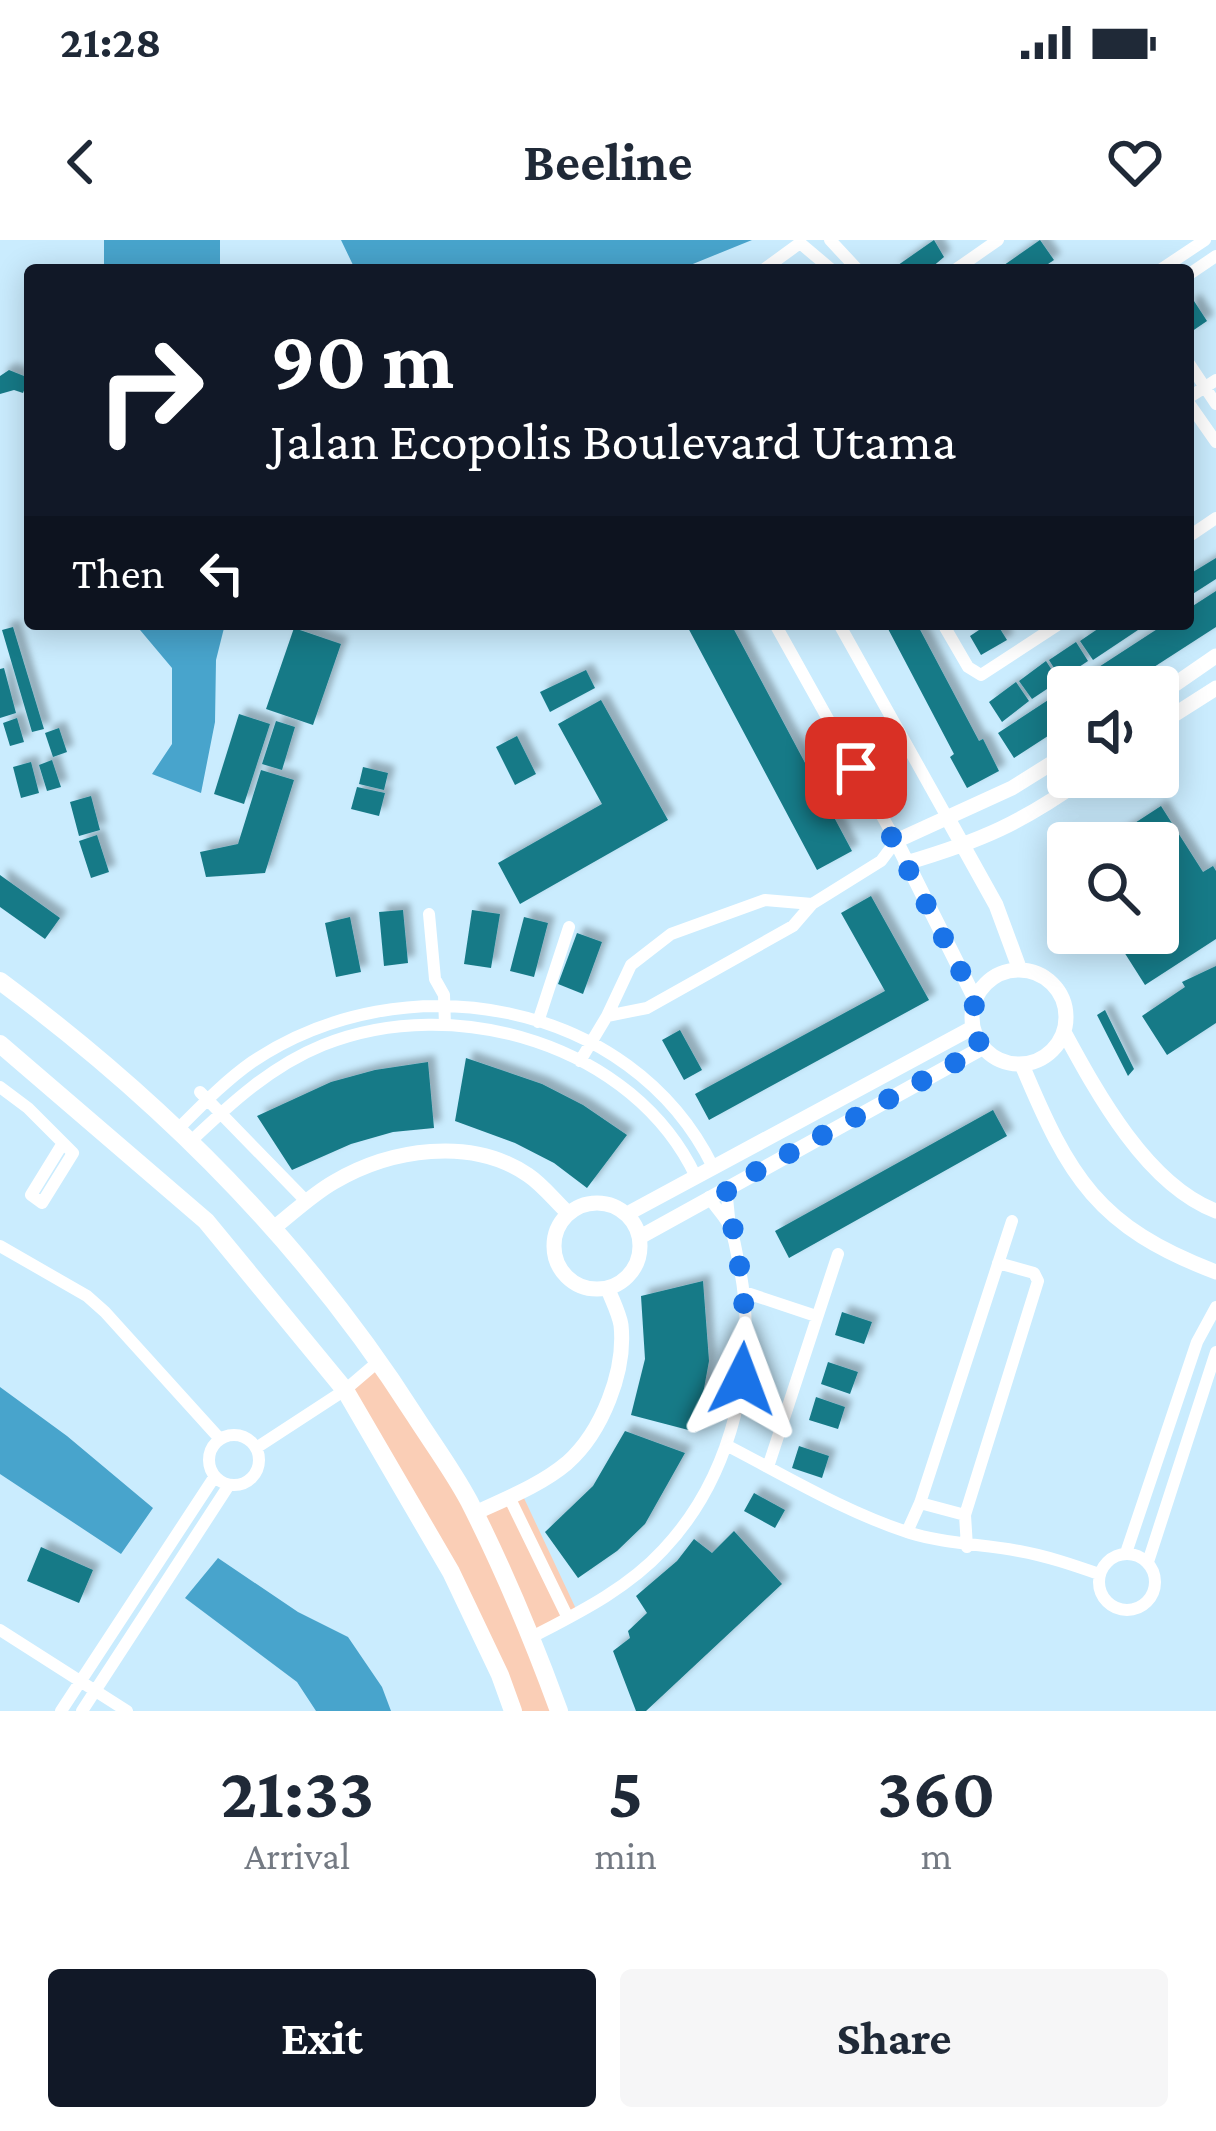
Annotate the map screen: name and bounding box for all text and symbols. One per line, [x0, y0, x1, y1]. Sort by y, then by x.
text: 21:28 [60, 17, 161, 67]
icon: back [48, 129, 114, 195]
icon: heart [1102, 129, 1168, 195]
text: Beeline [523, 132, 693, 192]
icon: right [72, 312, 228, 468]
text: 90 m [270, 313, 454, 406]
text: Jalan Ecopolis Boulevard Utama [270, 411, 957, 471]
icon: left [189, 540, 255, 606]
text: Then [72, 548, 165, 598]
map controls [1047, 666, 1179, 954]
button: sound [1047, 666, 1179, 798]
pin [805, 717, 907, 819]
icon: arrive [823, 735, 889, 801]
button: search [1047, 822, 1179, 954]
position arrow [679, 1316, 805, 1442]
text: 21:33 [220, 1752, 374, 1832]
text: 5 [608, 1752, 643, 1832]
text: 360 [877, 1752, 996, 1832]
text: Arrival [244, 1834, 350, 1877]
text: min [594, 1834, 657, 1877]
text: m [921, 1834, 952, 1877]
button: Exit [48, 1969, 596, 2107]
button: Share [620, 1969, 1168, 2107]

